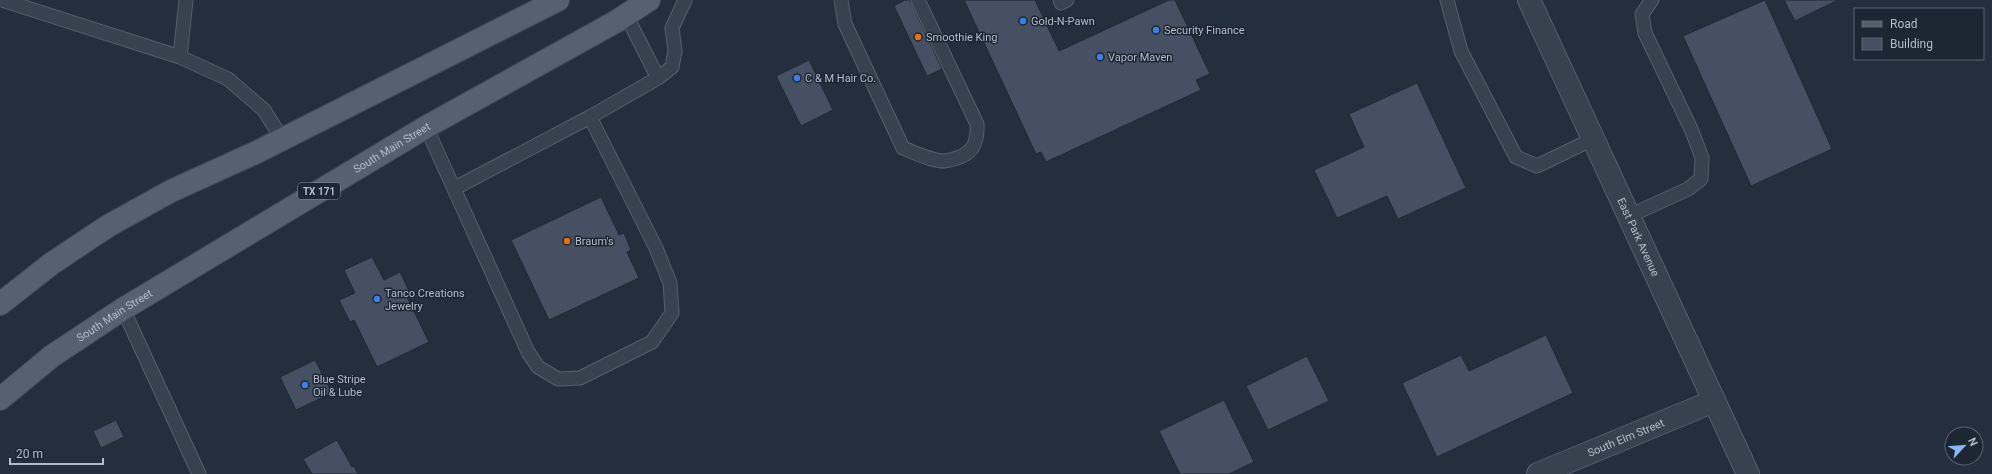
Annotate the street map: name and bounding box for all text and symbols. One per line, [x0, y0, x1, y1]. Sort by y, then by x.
legend [1854, 8, 1984, 60]
place label: Gold-N-Pawn [1031, 15, 1095, 28]
marker: Gold-N-Pawn [1018, 16, 1028, 26]
text: Road [1890, 17, 1918, 31]
place label: Security Finance [1164, 24, 1245, 37]
marker: Security Finance [1151, 25, 1161, 35]
place label: Smoothie King [926, 31, 997, 44]
marker: Smoothie King [913, 32, 923, 42]
text: Building [1890, 37, 1933, 51]
place label: Vapor Maven [1108, 51, 1172, 64]
marker: Vapor Maven [1095, 52, 1105, 62]
place label: C & M Hair Co. [805, 72, 876, 85]
marker: C & M Hair Co. [792, 73, 802, 83]
street label: South Main Street [351, 120, 433, 176]
road number: TX 171 [298, 183, 340, 199]
street label: East Park Avenue [1614, 196, 1662, 279]
place label: Braum's [575, 235, 614, 248]
marker: Braum's [562, 236, 572, 246]
street label: South Main Street [74, 287, 155, 345]
place label: Tanco Creations Jewelry [385, 287, 465, 313]
marker: Tanco Creations Jewelry [372, 294, 382, 304]
place label: Blue Stripe Oil & Lube [313, 373, 366, 399]
marker: Blue Stripe Oil & Lube [300, 380, 310, 390]
street label: South Elm Street [1586, 416, 1667, 460]
north arrow [1944, 426, 1984, 466]
text: N [1965, 435, 1980, 448]
scale bar [10, 440, 103, 466]
text: 20 m [16, 447, 43, 461]

